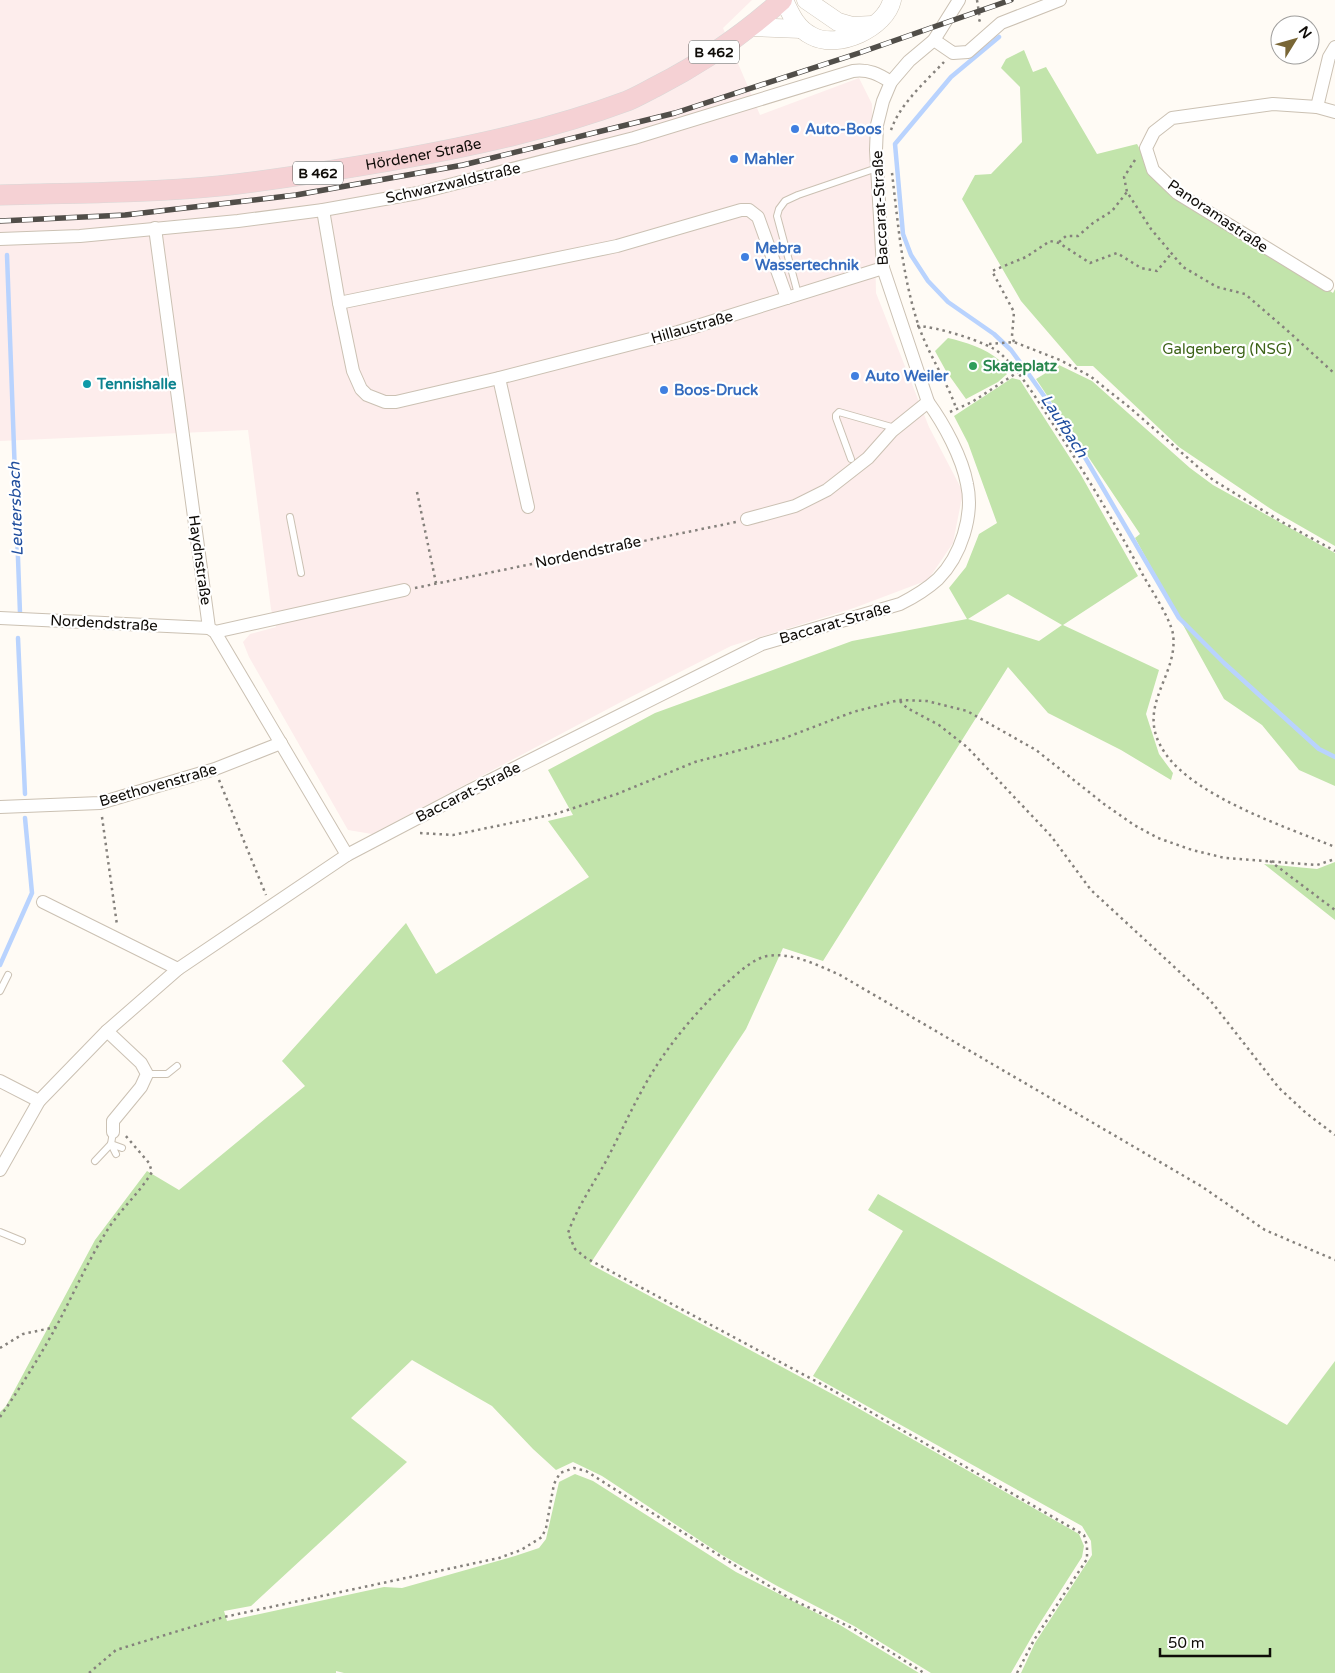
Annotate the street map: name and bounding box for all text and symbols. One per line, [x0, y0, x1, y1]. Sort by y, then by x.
north arrow [1270, 15, 1320, 65]
text: N [1295, 23, 1315, 42]
road number: B 462 [689, 41, 739, 64]
place label: Auto-Boos [805, 120, 882, 138]
marker: Auto-Boos [789, 123, 801, 135]
street label: Hördener Straße [364, 134, 483, 174]
place label: Mahler [744, 150, 794, 168]
street label: Baccarat-Straße [868, 150, 892, 266]
marker: Mahler [728, 153, 740, 165]
street label: Schwarzwaldstraße [384, 159, 522, 207]
road number: B 462 [293, 162, 343, 184]
street label: Panoramastraße [1164, 176, 1272, 256]
place label: Mebra Wassertechnik [755, 239, 859, 274]
marker: Mebra Wassertechnik [739, 251, 751, 263]
street label: Hillaustraße [649, 307, 735, 347]
park label: Galgenberg (NSG) [1162, 340, 1292, 358]
place label: Skateplatz [983, 357, 1058, 376]
marker: Skateplatz [967, 360, 979, 372]
place label: Auto Weiler [865, 367, 949, 385]
marker: Auto Weiler [849, 370, 861, 382]
place label: Tennishalle [96, 375, 177, 393]
marker: Tennishalle [81, 378, 93, 390]
place label: Boos-Druck [674, 381, 758, 399]
marker: Boos-Druck [658, 384, 670, 396]
water label: Laufbach [1036, 391, 1092, 462]
water label: Leutersbach [4, 460, 28, 556]
street label: Haydnstraße [185, 514, 215, 606]
street label: Nordendstraße [533, 532, 643, 572]
street label: Baccarat-Straße [777, 598, 893, 648]
street label: Nordendstraße [50, 611, 158, 635]
street label: Baccarat-Straße [413, 758, 523, 826]
street label: Beethovenstraße [97, 760, 219, 810]
scale bar [1160, 1626, 1270, 1658]
text: 50 m [1168, 1634, 1205, 1652]

